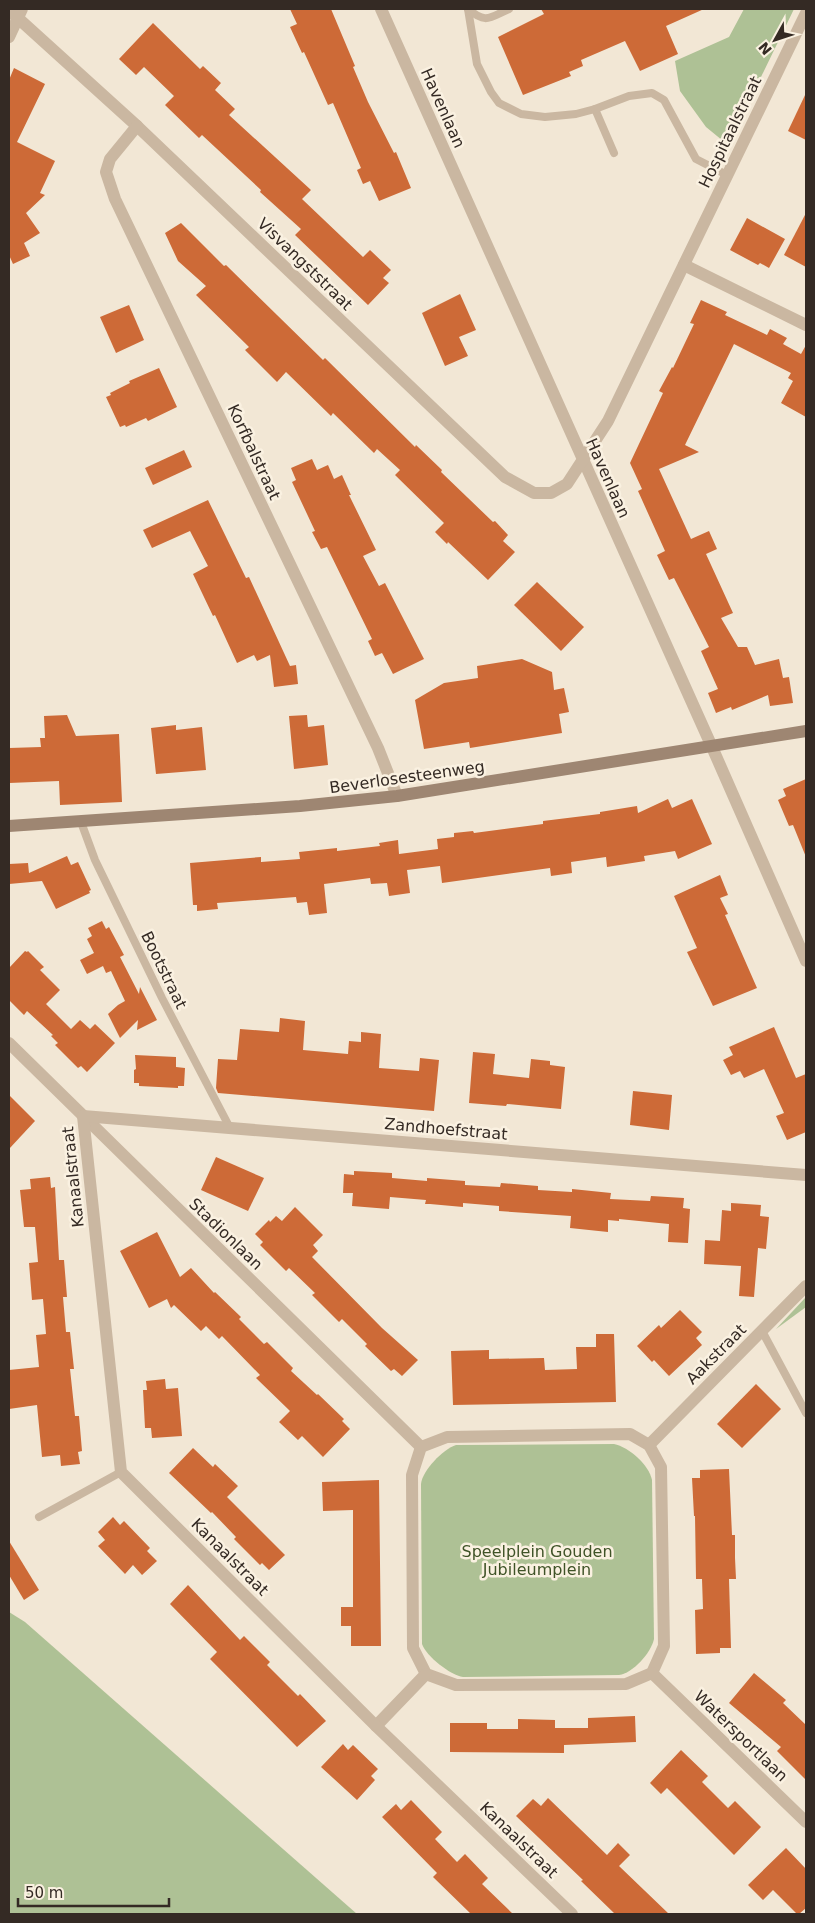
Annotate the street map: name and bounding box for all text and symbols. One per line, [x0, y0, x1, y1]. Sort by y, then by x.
north arrow [750, 15, 800, 65]
text: N [755, 39, 775, 58]
street label: Havenlaan [417, 65, 469, 151]
street label: Hospitaalstraat [695, 73, 765, 191]
street label: Visvangststraat [254, 214, 356, 314]
street label: Korfbalstraat [224, 401, 284, 503]
street label: Havenlaan [582, 435, 634, 521]
street label: Beverlosesteenweg [328, 757, 486, 797]
street label: Bootstraat [137, 928, 191, 1012]
street label: Zandhoefstraat [384, 1114, 508, 1144]
street label: Kanaalstraat [58, 1126, 88, 1228]
street label: Stadionlaan [185, 1194, 267, 1274]
street label: Aakstraat [682, 1320, 750, 1388]
street label: Kanaalstraat [187, 1514, 273, 1600]
park label: Speelplein Gouden Jubileumplein [461, 1542, 613, 1579]
street label: Watersportlaan [690, 1687, 792, 1785]
street label: Kanaalstraat [476, 1798, 562, 1882]
scale bar [18, 1876, 169, 1908]
text: 50 m [25, 1884, 63, 1902]

